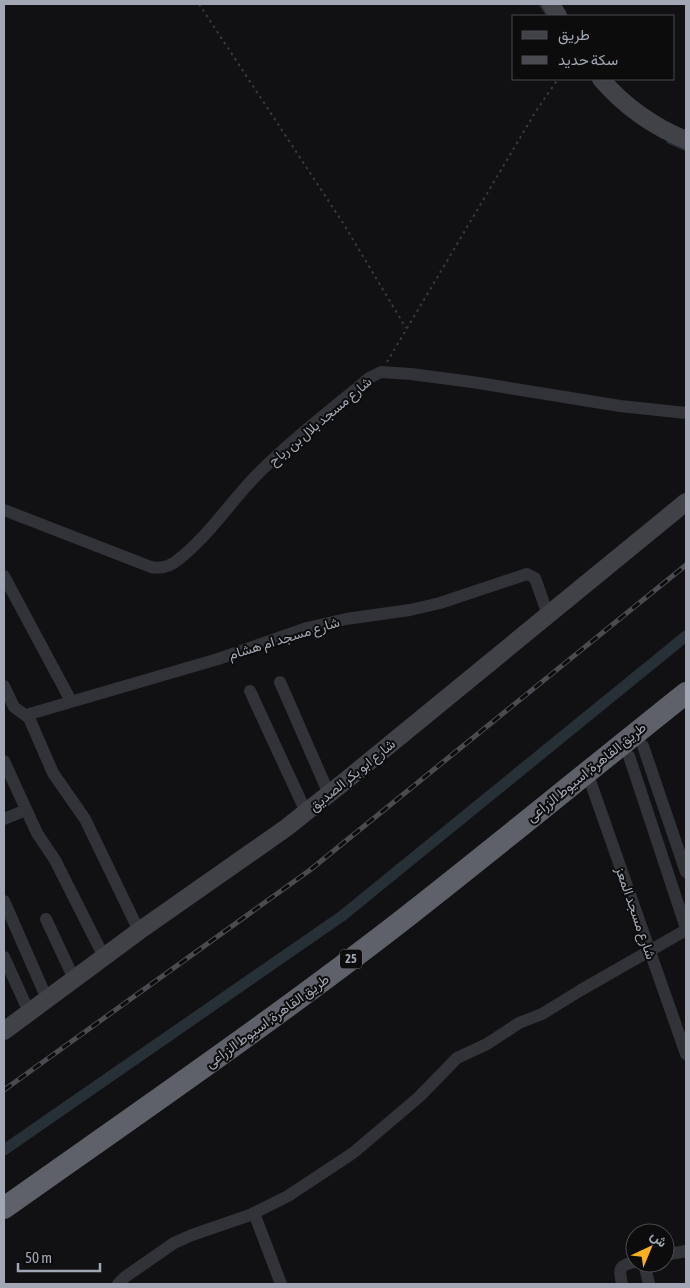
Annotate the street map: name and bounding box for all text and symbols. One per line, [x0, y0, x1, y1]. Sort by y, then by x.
legend [512, 15, 675, 80]
text: طريق [558, 26, 590, 45]
text: سكة حديد [558, 51, 618, 69]
street label: شارع مسجد بلال بن رباح [265, 373, 377, 471]
street label: شارع مسجد ام هشام [227, 613, 342, 665]
street label: طريق القاهرة, اسيوط الزراعى [523, 719, 650, 826]
street label: شارع ابو بكر الصديق [306, 735, 400, 817]
street label: شارع مسجد المعز [609, 864, 659, 962]
road number: 25 [340, 950, 362, 969]
street label: طريق القاهرة, اسيوط الزراعى [202, 971, 333, 1072]
north arrow [625, 1223, 675, 1273]
text: ش [647, 1227, 671, 1251]
scale bar [18, 1240, 100, 1272]
text: 50 m [25, 1249, 52, 1266]

